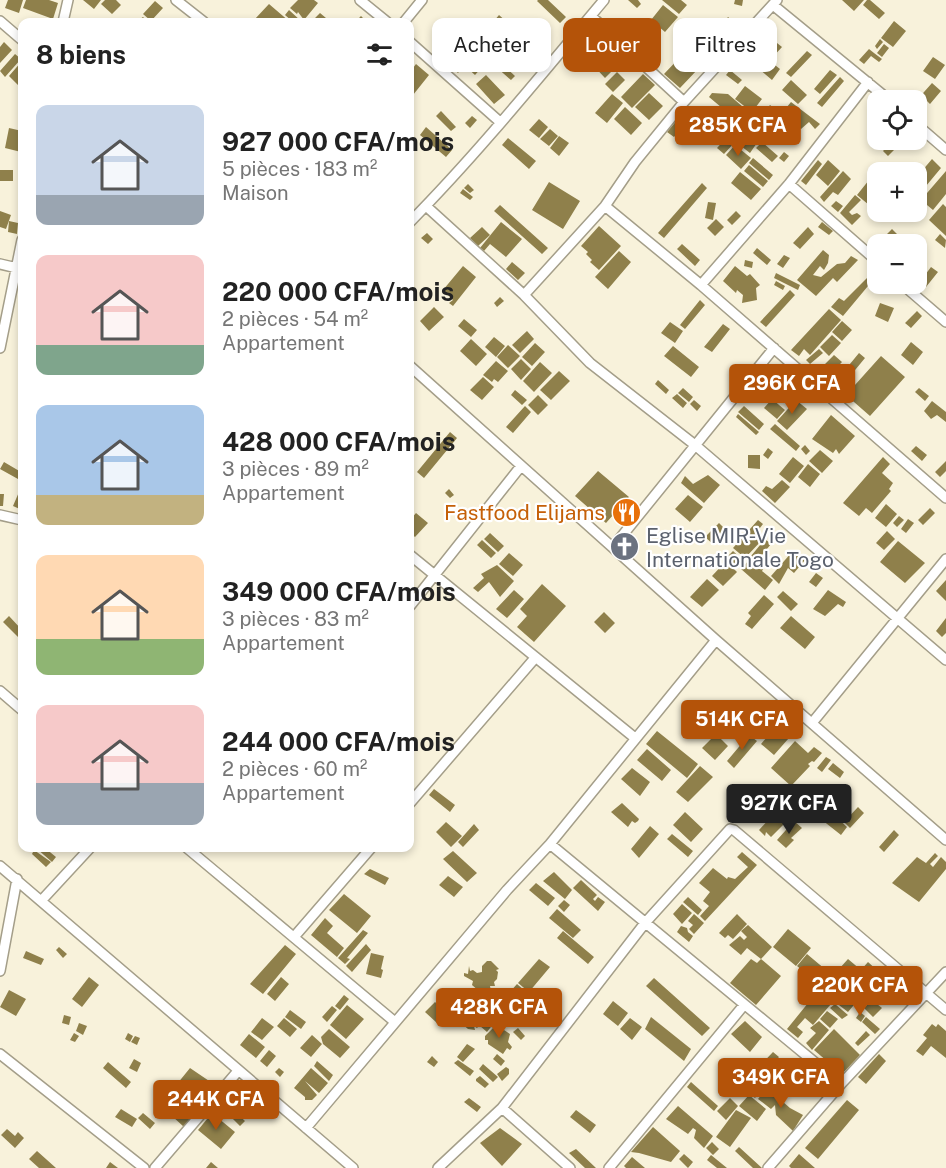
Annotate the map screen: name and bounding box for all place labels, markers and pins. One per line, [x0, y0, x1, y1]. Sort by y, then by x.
pin: 285K CFA [676, 106, 800, 157]
pin: 296K CFA [730, 364, 854, 415]
restaurant icon: Fastfood Elijams [610, 496, 642, 528]
place label: Fastfood Elijams [444, 500, 605, 525]
place label: Eglise MIR-Vie Internationale Togo [646, 523, 834, 572]
church icon: Eglise MIR-Vie Internationale Togo [609, 531, 641, 563]
pin: 514K CFA [680, 700, 804, 751]
pin: 927K CFA [727, 784, 851, 835]
pin: 220K CFA [798, 966, 922, 1017]
pin: 428K CFA [437, 988, 561, 1039]
pin: 349K CFA [719, 1058, 843, 1109]
pin: 244K CFA [154, 1080, 278, 1131]

